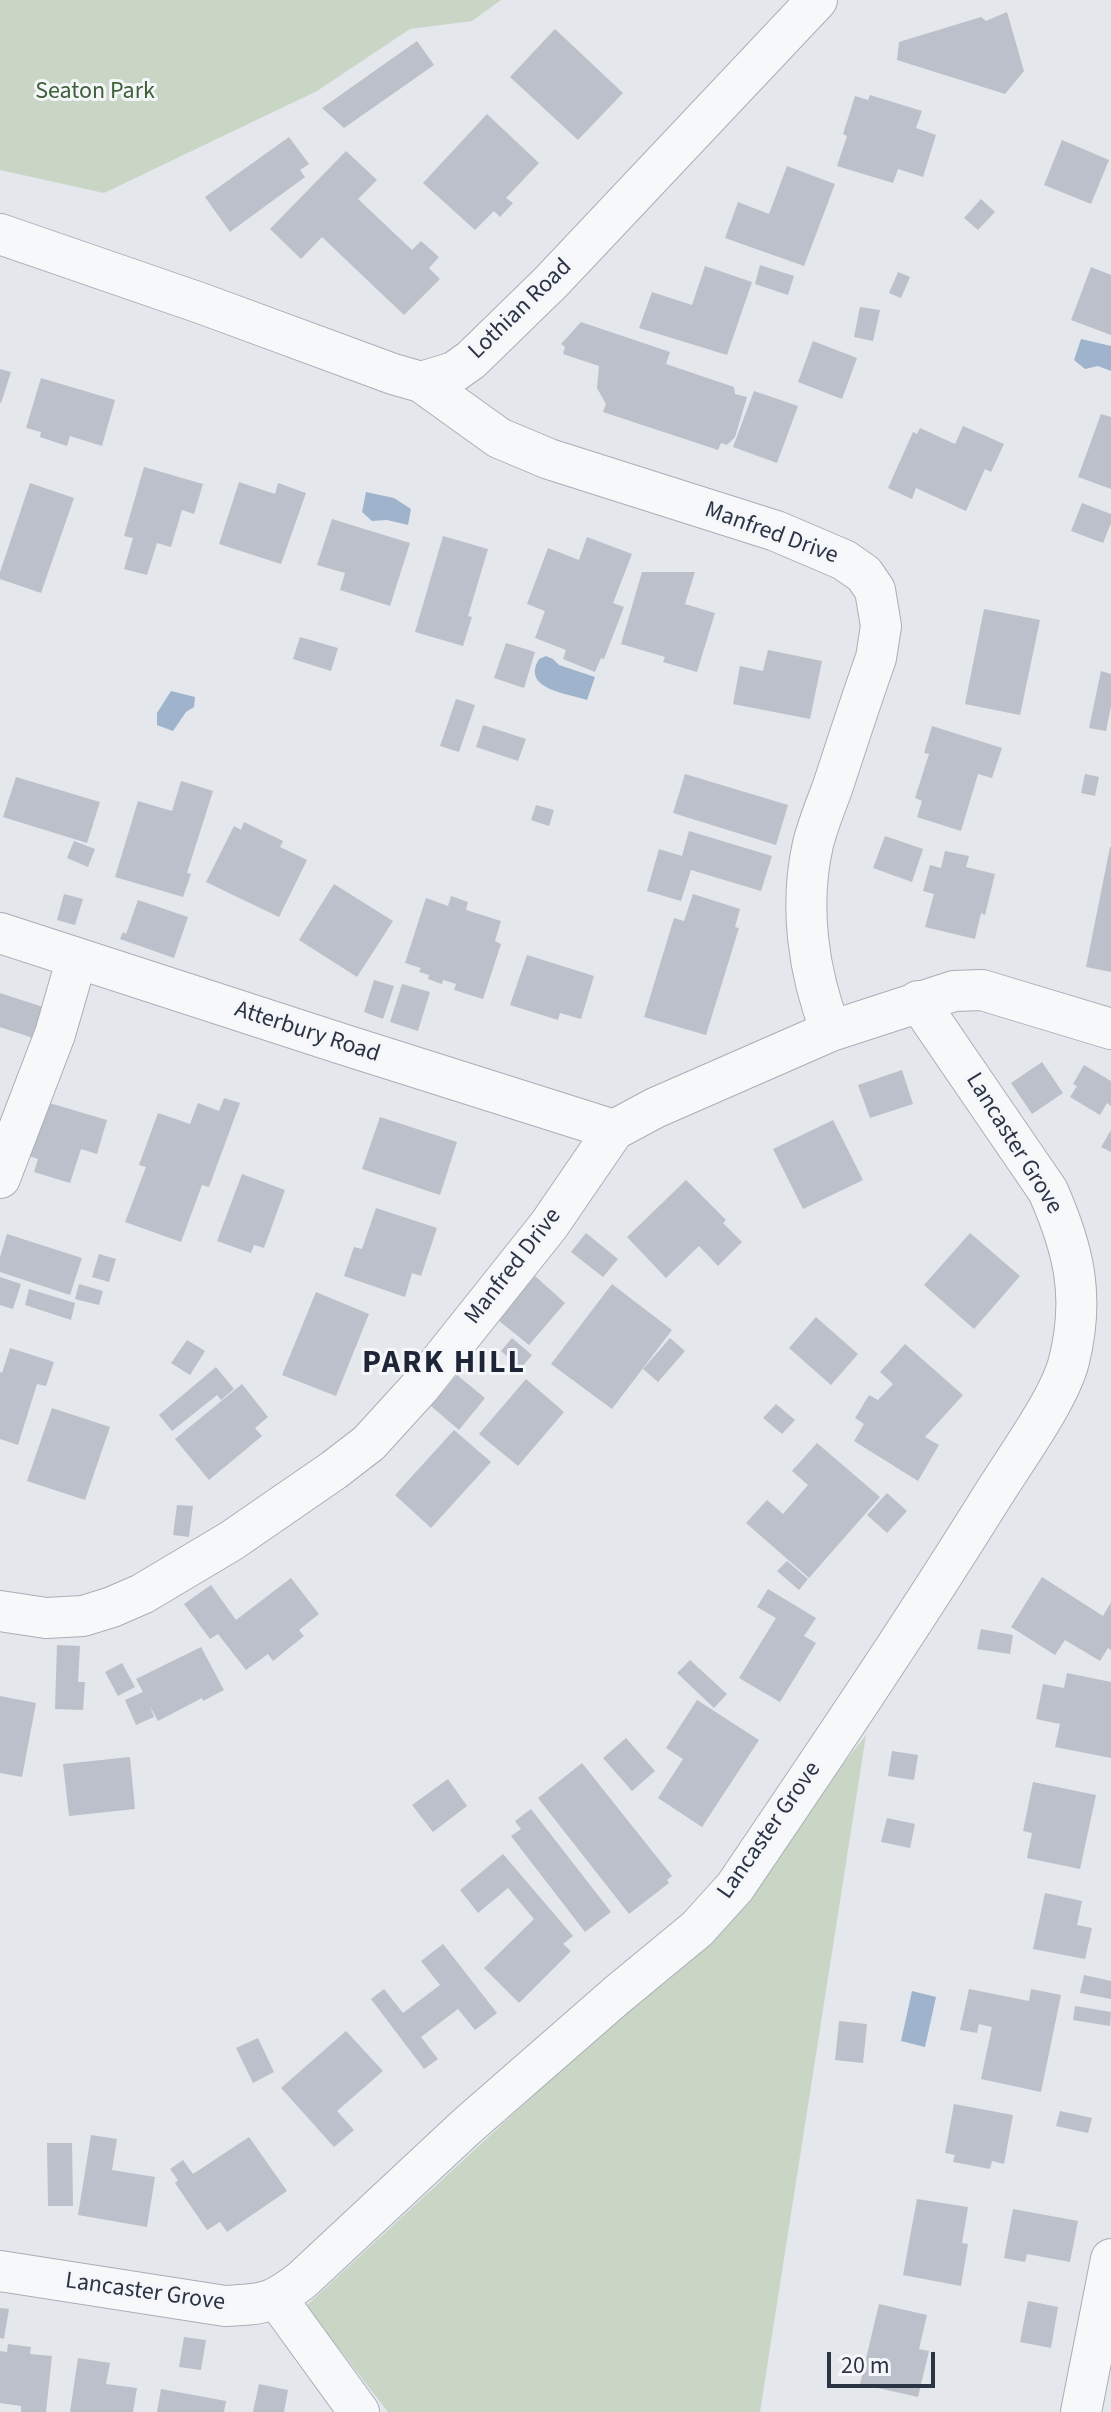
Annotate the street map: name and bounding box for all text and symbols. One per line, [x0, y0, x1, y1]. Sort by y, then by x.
park label: Seaton Park [35, 79, 155, 107]
street label: Lothian Road [463, 254, 579, 366]
street label: Manfred Drive [700, 497, 842, 571]
street label: Atterbury Road [231, 996, 383, 1070]
street label: Lancaster Grove [958, 1068, 1068, 1220]
street label: Manfred Drive [460, 1203, 568, 1331]
district label: PARK HILL [362, 1346, 526, 1384]
street label: Lancaster Grove [712, 1757, 828, 1905]
street label: Lancaster Grove [63, 2268, 227, 2318]
scale bar [831, 2336, 939, 2386]
text: 20 m [841, 2348, 890, 2383]

